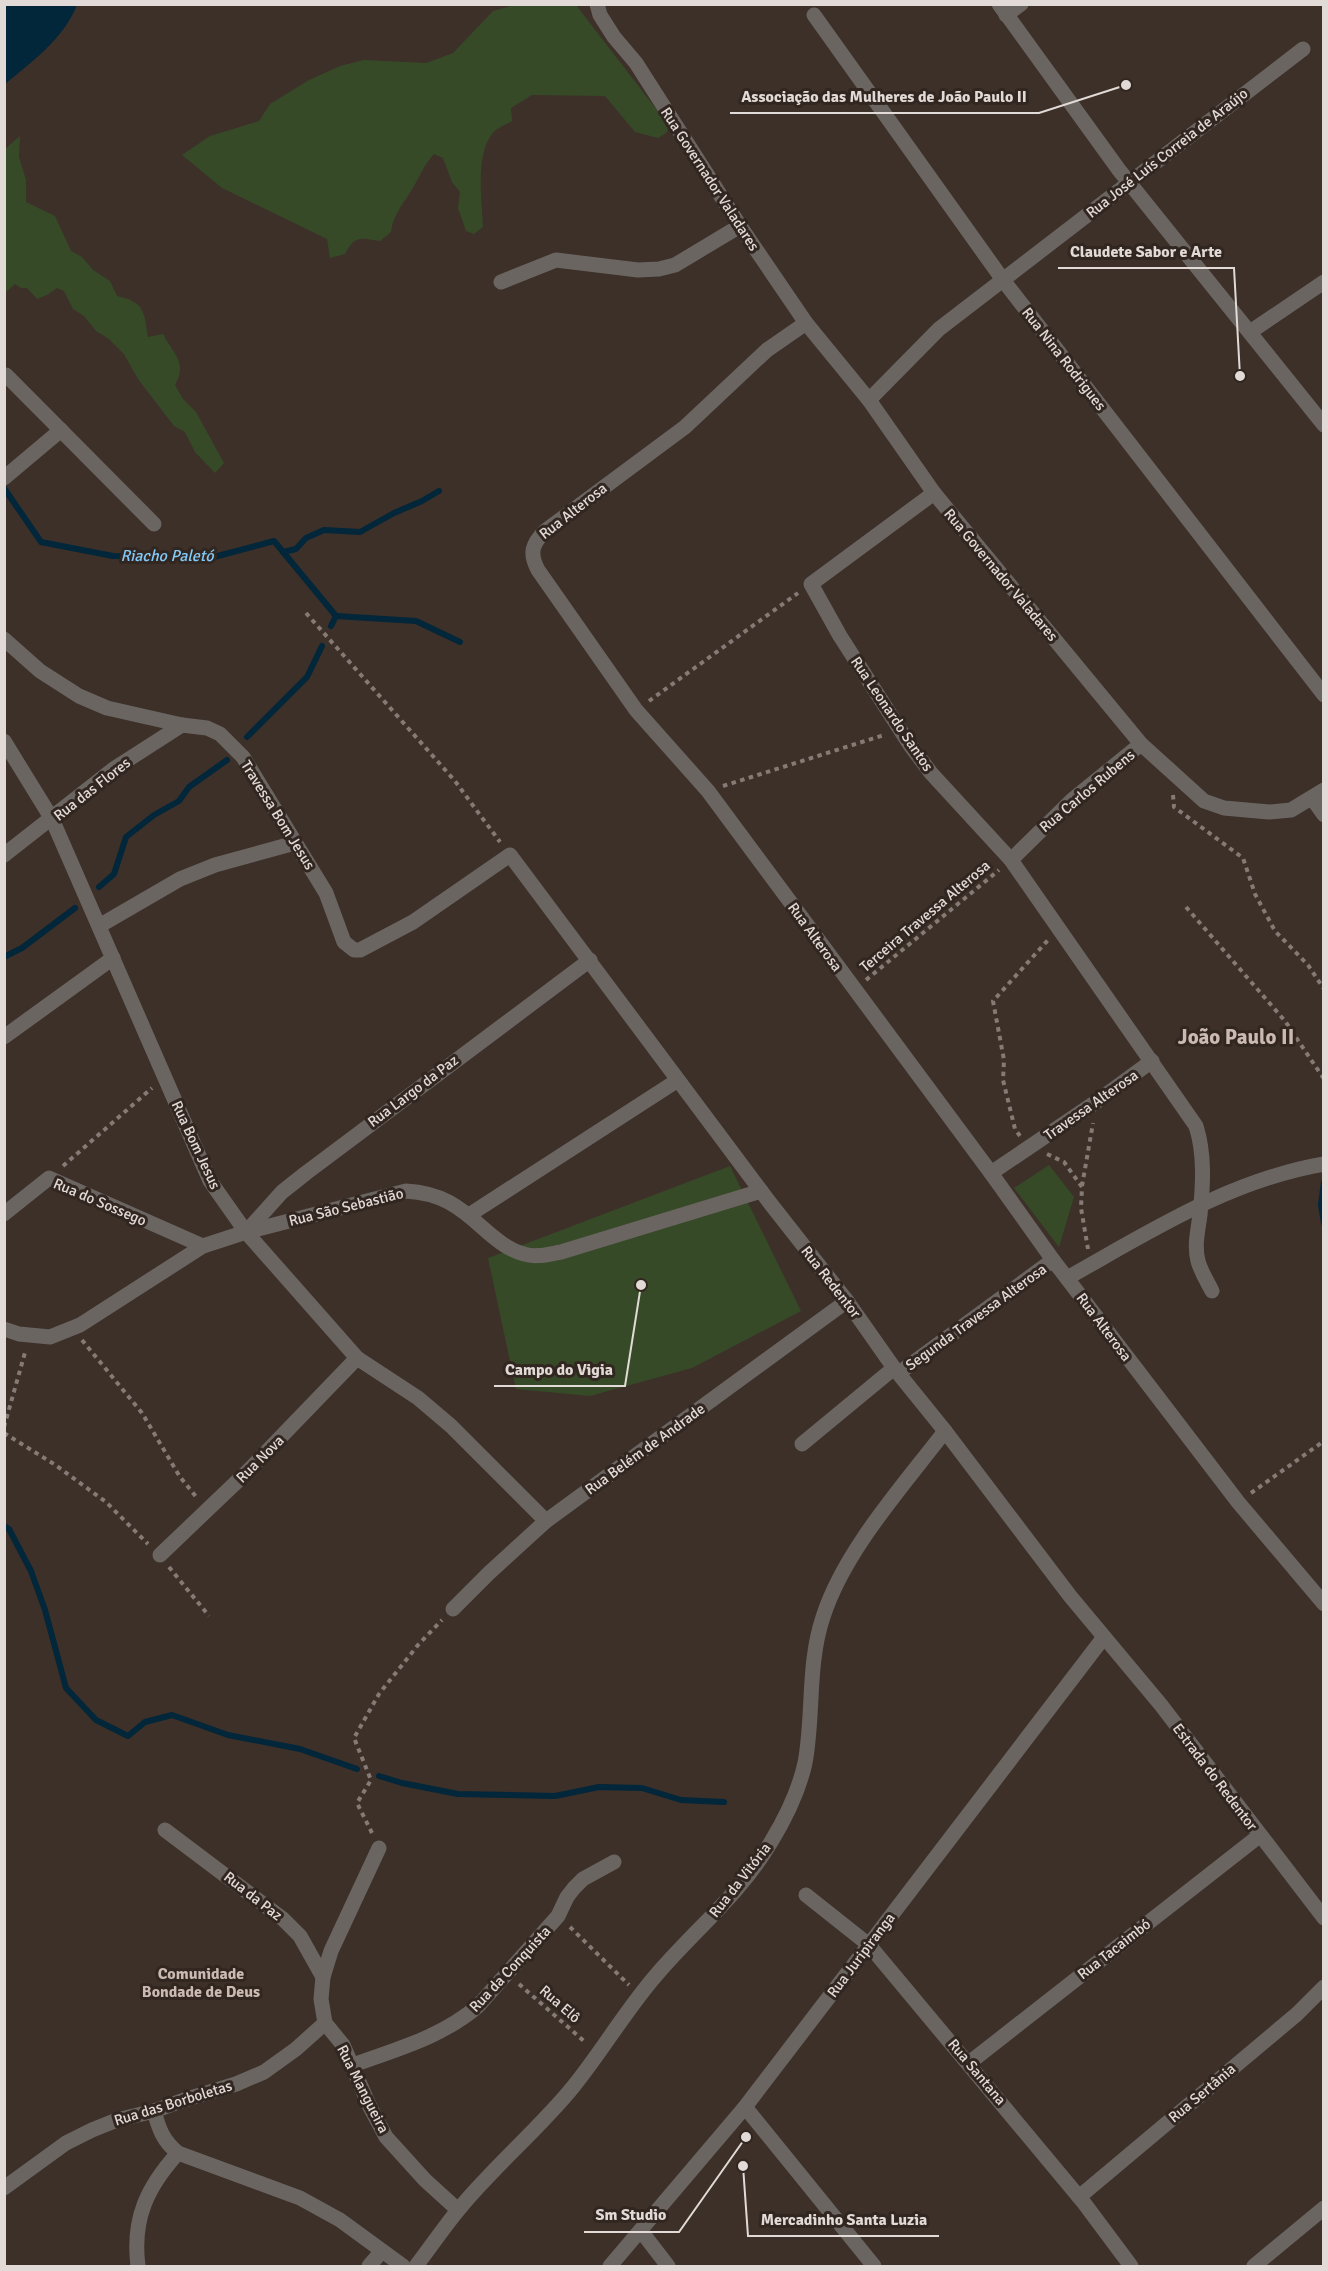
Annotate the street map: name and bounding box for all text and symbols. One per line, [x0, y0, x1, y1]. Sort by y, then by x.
callout: Associação das Mulheres de João Paulo II [730, 79, 1039, 113]
street label: Rua José Luís Correia de Araújo [1083, 84, 1252, 222]
text: Associação das Mulheres de João Paulo II [741, 87, 1027, 107]
street label: Rua Governador Valadares [657, 104, 763, 255]
callout: Claudete Sabor e Arte [1058, 234, 1234, 268]
text: Claudete Sabor e Arte [1070, 242, 1222, 262]
street label: Rua Nina Rodrigues [1018, 304, 1110, 414]
street label: Rua Alterosa [536, 479, 610, 543]
street label: Rua Governador Valadares [940, 505, 1062, 645]
water label: Riacho Paletó [120, 546, 215, 566]
street label: Rua Leonardo Santos [847, 653, 937, 775]
street label: Rua Carlos Rubens [1036, 746, 1139, 836]
street label: Rua das Flores [50, 753, 134, 825]
street label: Travessa Bom Jesus [237, 757, 319, 873]
street label: Terceira Travessa Alterosa [856, 856, 994, 976]
street label: Rua Alterosa [784, 899, 846, 975]
district label: João Paulo II [1178, 1024, 1294, 1050]
street label: Rua Largo da Paz [364, 1051, 462, 1131]
street label: Travessa Alterosa [1041, 1066, 1141, 1144]
street label: Rua Bom Jesus [168, 1098, 225, 1192]
street label: Rua do Sossego [51, 1174, 149, 1230]
street label: Rua São Sebastião [287, 1184, 405, 1230]
street label: Rua Redentor [797, 1243, 865, 1322]
street label: Segunda Travessa Alterosa [902, 1260, 1050, 1374]
street label: Rua Alterosa [1072, 1289, 1136, 1365]
callout: Campo do Vigia [494, 1352, 625, 1386]
text: Campo do Vigia [505, 1360, 613, 1380]
street label: Rua Belém de Andrade [582, 1399, 708, 1499]
street label: Rua Nova [232, 1431, 288, 1487]
street label: Estrada do Redentor [1169, 1720, 1261, 1835]
street label: Rua da Vitória [705, 1839, 775, 1921]
street label: Rua da Paz [220, 1868, 286, 1925]
street label: Rua Juripiranga [823, 1909, 899, 2001]
street label: Rua Tacaimbó [1074, 1915, 1154, 1983]
street label: Rua da Conquista [466, 1922, 554, 2016]
district label: Comunidade Bondade de Deus [142, 1964, 260, 2002]
street label: Rua Elô [536, 1981, 584, 2027]
street label: Rua Santana [944, 2035, 1010, 2109]
street label: Rua Mangueira [333, 2042, 393, 2136]
street label: Rua Sertânia [1165, 2060, 1239, 2126]
street label: Rua das Borboletas [112, 2076, 235, 2130]
callout: Sm Studio [584, 2198, 679, 2232]
callout: Mercadinho Santa Luzia [748, 2202, 939, 2236]
text: Sm Studio [596, 2205, 666, 2225]
text: Mercadinho Santa Luzia [761, 2210, 927, 2230]

